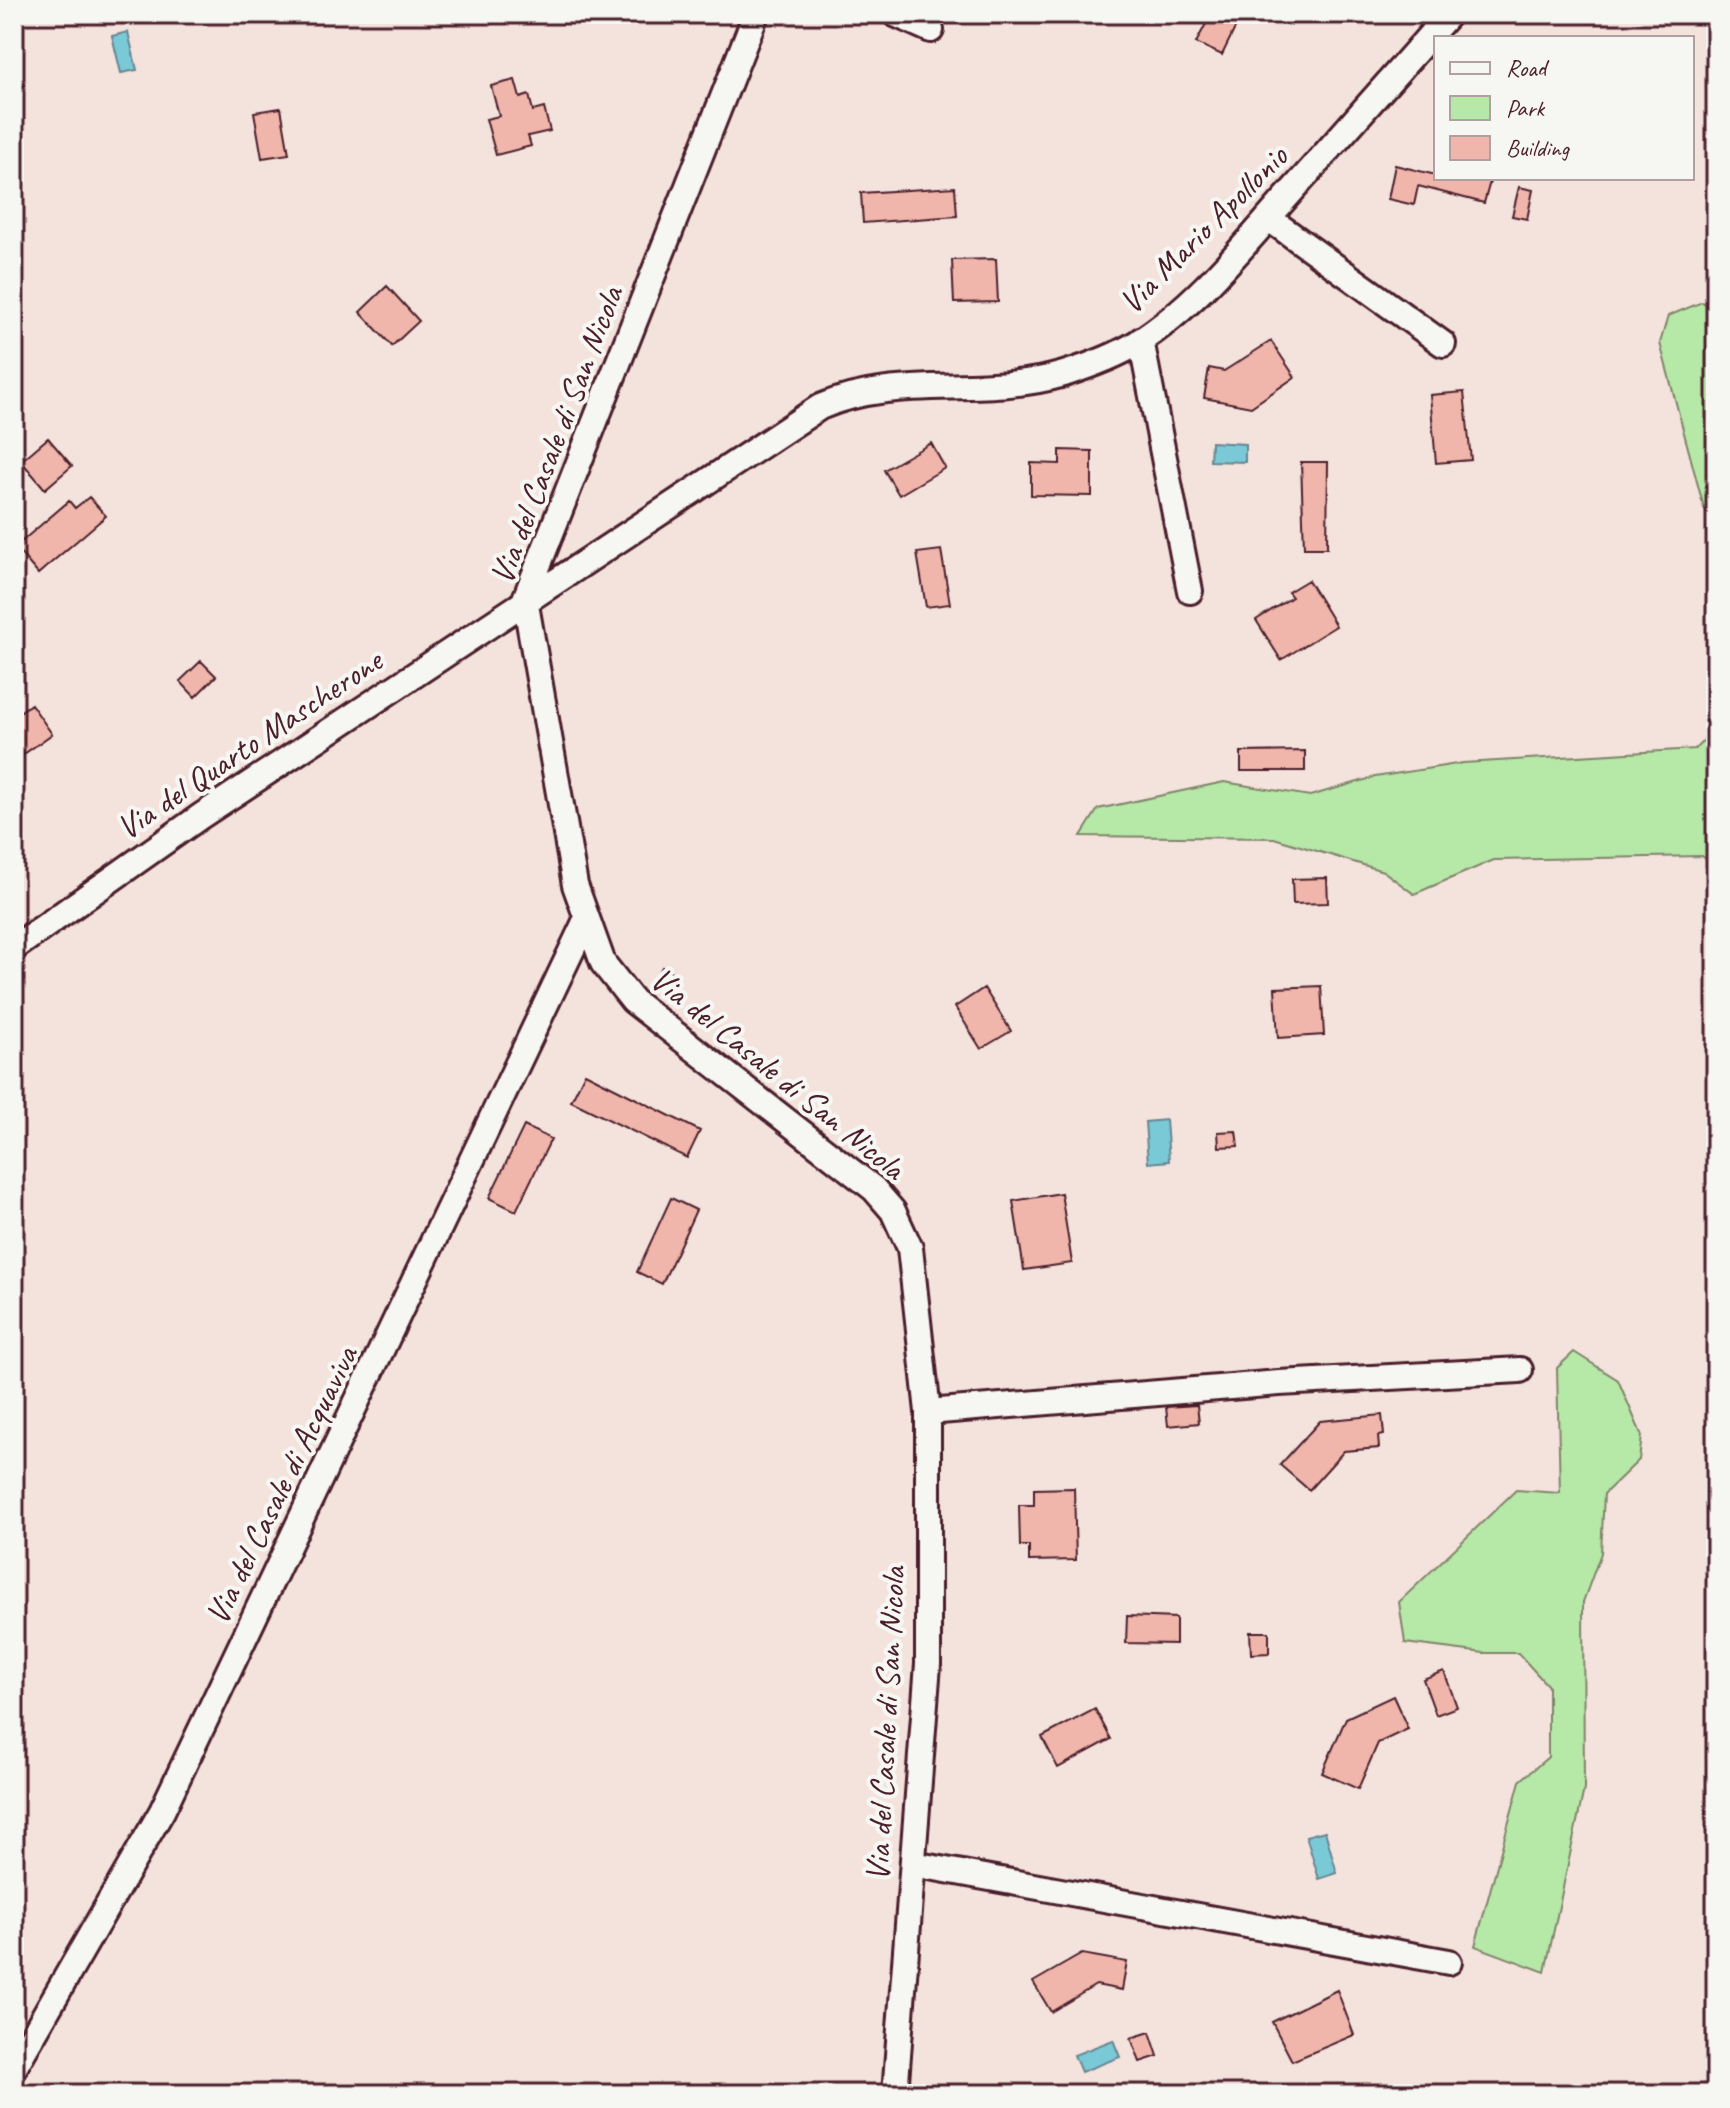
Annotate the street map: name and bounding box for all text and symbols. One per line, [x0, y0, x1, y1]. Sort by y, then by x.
legend [1434, 36, 1694, 180]
text: Road [1506, 53, 1550, 83]
text: Park [1506, 93, 1546, 123]
text: Building [1506, 133, 1571, 163]
street label: Via Mario Apollonio [1110, 134, 1298, 322]
street label: Via del Casale di San Nicola [479, 278, 633, 590]
street label: Via del Quarto Mascherone [108, 637, 393, 849]
street label: Via del Casale di San Nicola [642, 957, 916, 1190]
street label: Via del Casale di Acquaviva [195, 1337, 368, 1631]
street label: Via del Casale di San Nicola [855, 1563, 915, 1882]

